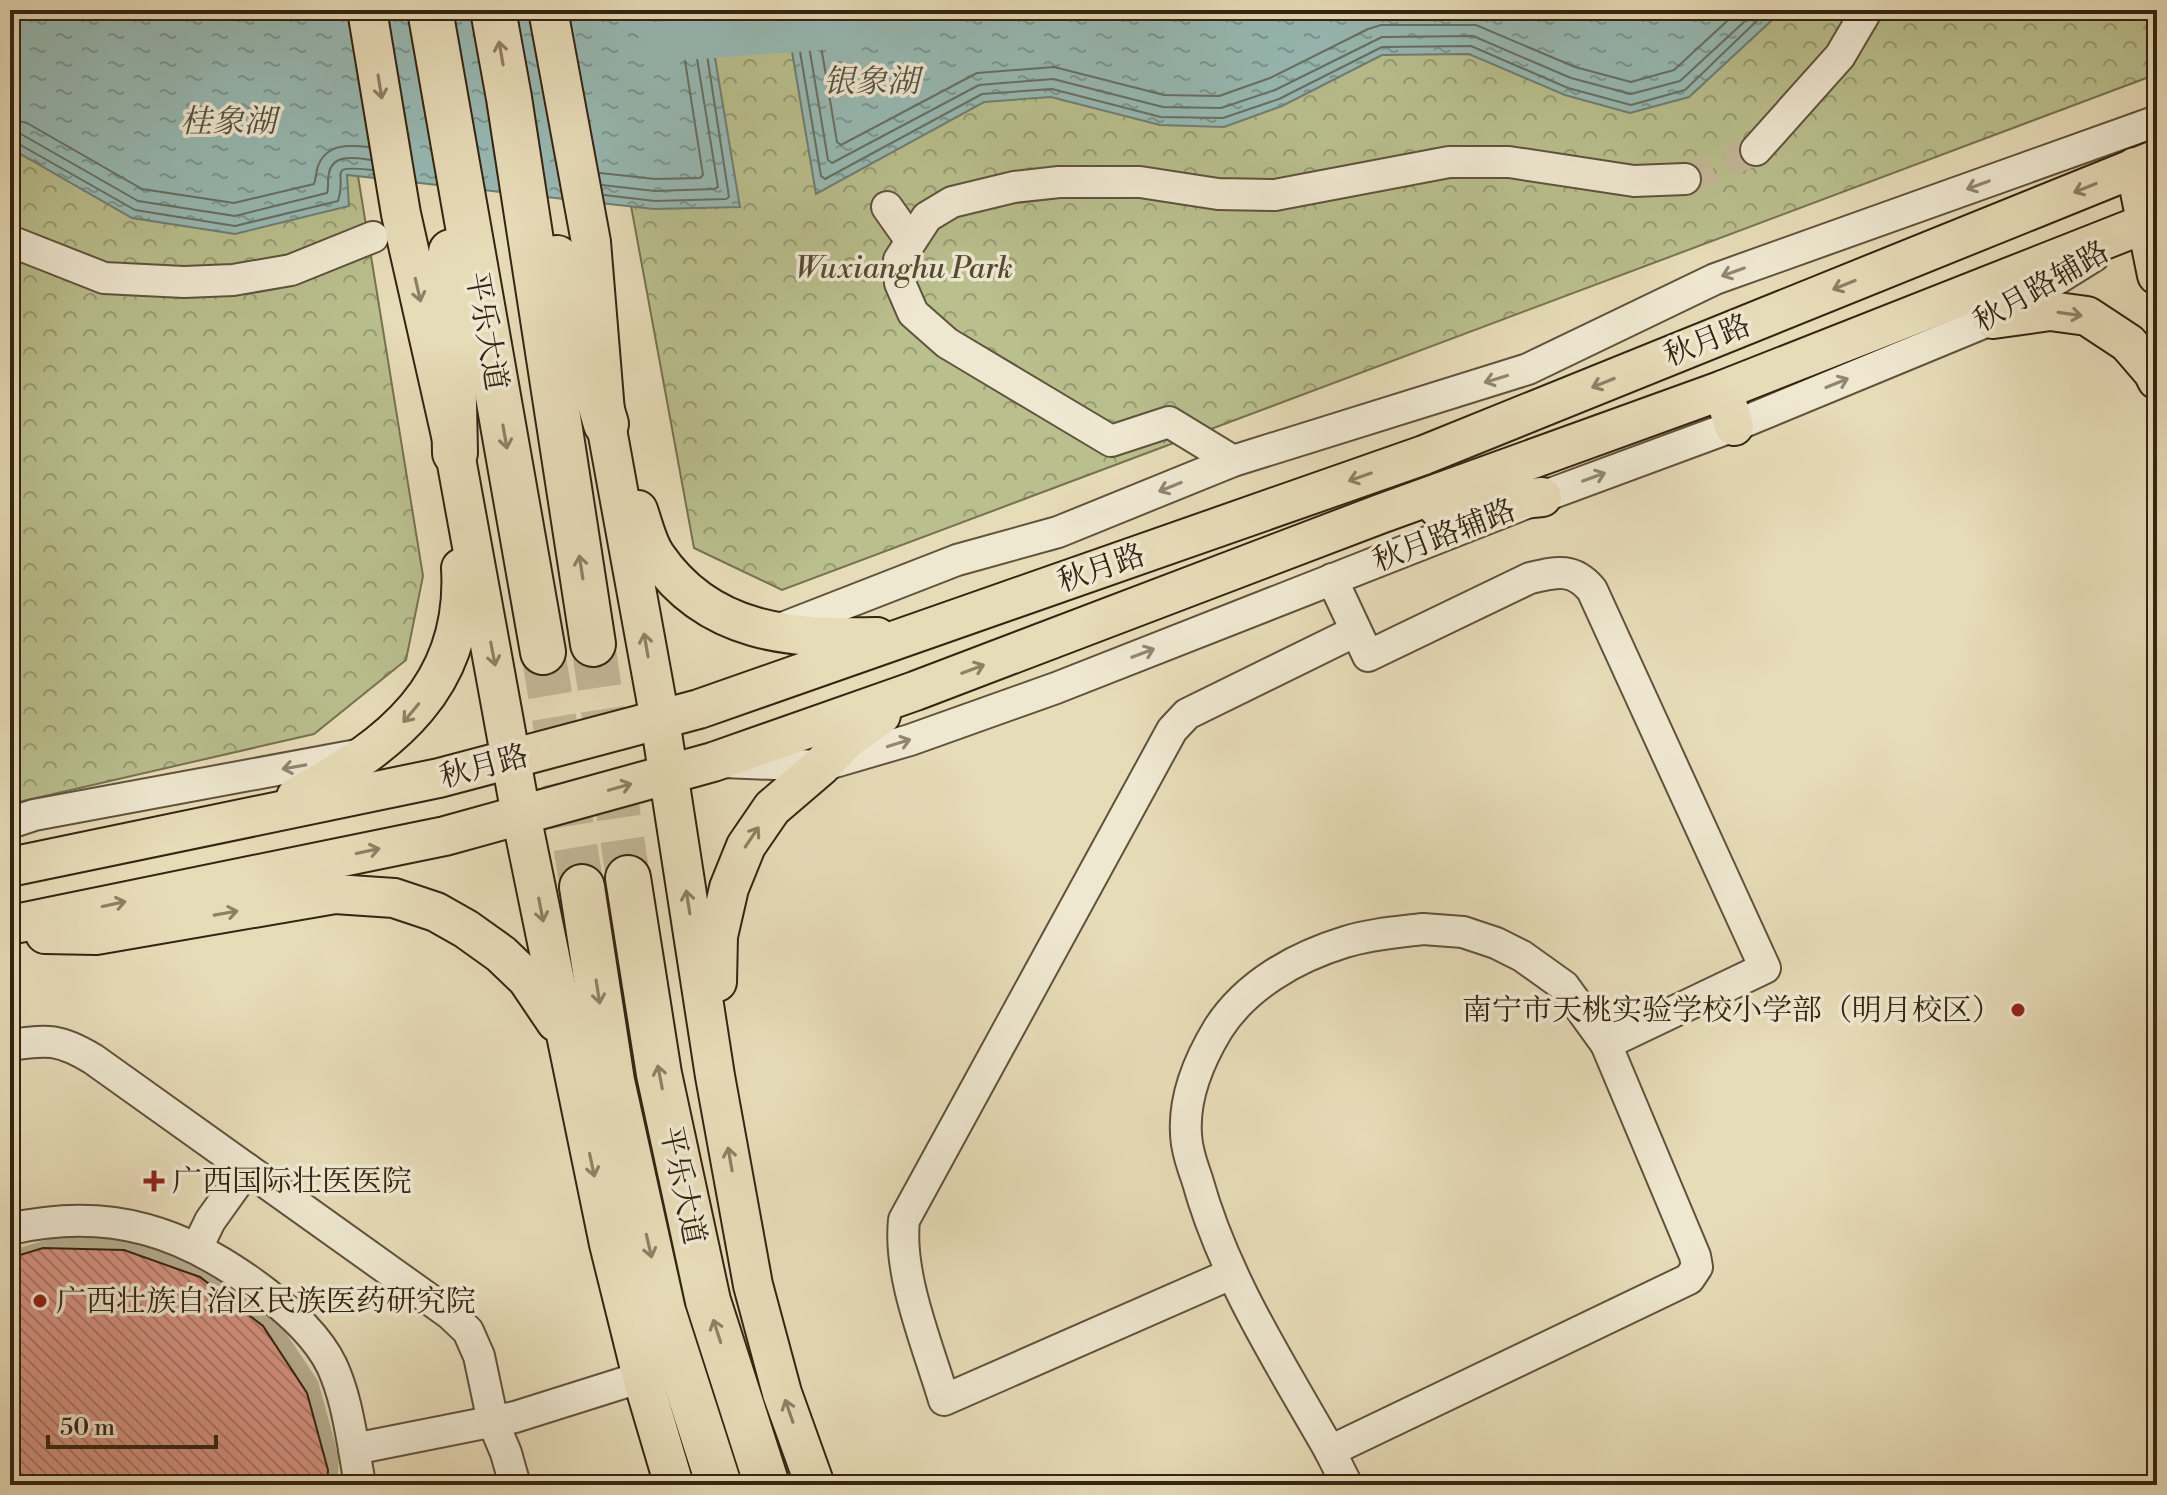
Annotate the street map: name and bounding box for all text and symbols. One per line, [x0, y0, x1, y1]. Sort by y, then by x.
one-way arrow [493, 41, 508, 66]
water label: 银象湖 [823, 62, 924, 102]
one-way arrow [373, 74, 388, 99]
water label: 桂象湖 [180, 102, 281, 142]
one-way arrow [1966, 179, 1991, 193]
one-way arrow [2073, 181, 2098, 196]
street label: 秋月路辅路 [1967, 233, 2116, 341]
park label: Wuxianghu Park [795, 250, 1013, 288]
one-way arrow [1721, 266, 1746, 281]
street label: 平乐大道 [457, 269, 515, 394]
one-way arrow [411, 277, 426, 302]
one-way arrow [1832, 279, 1857, 294]
street label: 秋月路 [1659, 306, 1756, 375]
one-way arrow [2057, 307, 2082, 322]
one-way arrow [1484, 372, 1509, 387]
one-way arrow [1824, 375, 1849, 390]
one-way arrow [1591, 377, 1615, 391]
one-way arrow [499, 424, 514, 449]
one-way arrow [1581, 469, 1606, 483]
one-way arrow [1348, 471, 1373, 486]
one-way arrow [1158, 481, 1183, 495]
street label: 秋月路辅路 [1368, 491, 1521, 581]
street label: 秋月路 [1053, 536, 1150, 602]
one-way arrow [573, 555, 588, 580]
one-way arrow [638, 633, 653, 659]
one-way arrow [486, 641, 501, 666]
one-way arrow [1130, 645, 1155, 660]
one-way arrow [960, 661, 985, 675]
one-way arrow [402, 702, 420, 723]
one-way arrow [886, 735, 912, 750]
street label: 秋月路 [436, 737, 533, 797]
one-way arrow [282, 760, 307, 775]
one-way arrow [607, 779, 633, 794]
one-way arrow [744, 827, 761, 849]
one-way arrow [355, 843, 381, 858]
one-way arrow [679, 890, 694, 915]
one-way arrow [100, 896, 126, 911]
one-way arrow [534, 896, 549, 922]
one-way arrow [213, 904, 238, 919]
one-way arrow [592, 978, 607, 1004]
place label: 南宁市天桃实验学校小学部（明月校区） [1462, 992, 2002, 1030]
marker: 南宁市天桃实验学校小学部（明月校区） [2009, 1001, 2027, 1019]
one-way arrow [652, 1065, 667, 1091]
street label: 平乐大道 [651, 1123, 713, 1248]
one-way arrow [721, 1146, 736, 1172]
one-way arrow [586, 1151, 601, 1177]
place label: 广西国际壮医医院 [172, 1163, 412, 1201]
marker: 广西国际壮医医院 [143, 1170, 165, 1192]
one-way arrow [642, 1233, 657, 1259]
place label: 广西壮族自治区民族医药研究院 [56, 1283, 476, 1321]
marker: 广西壮族自治区民族医药研究院 [31, 1292, 49, 1310]
one-way arrow [709, 1319, 724, 1344]
scale bar [48, 1399, 216, 1449]
one-way arrow [781, 1400, 795, 1424]
text: 50 m [60, 1413, 115, 1443]

